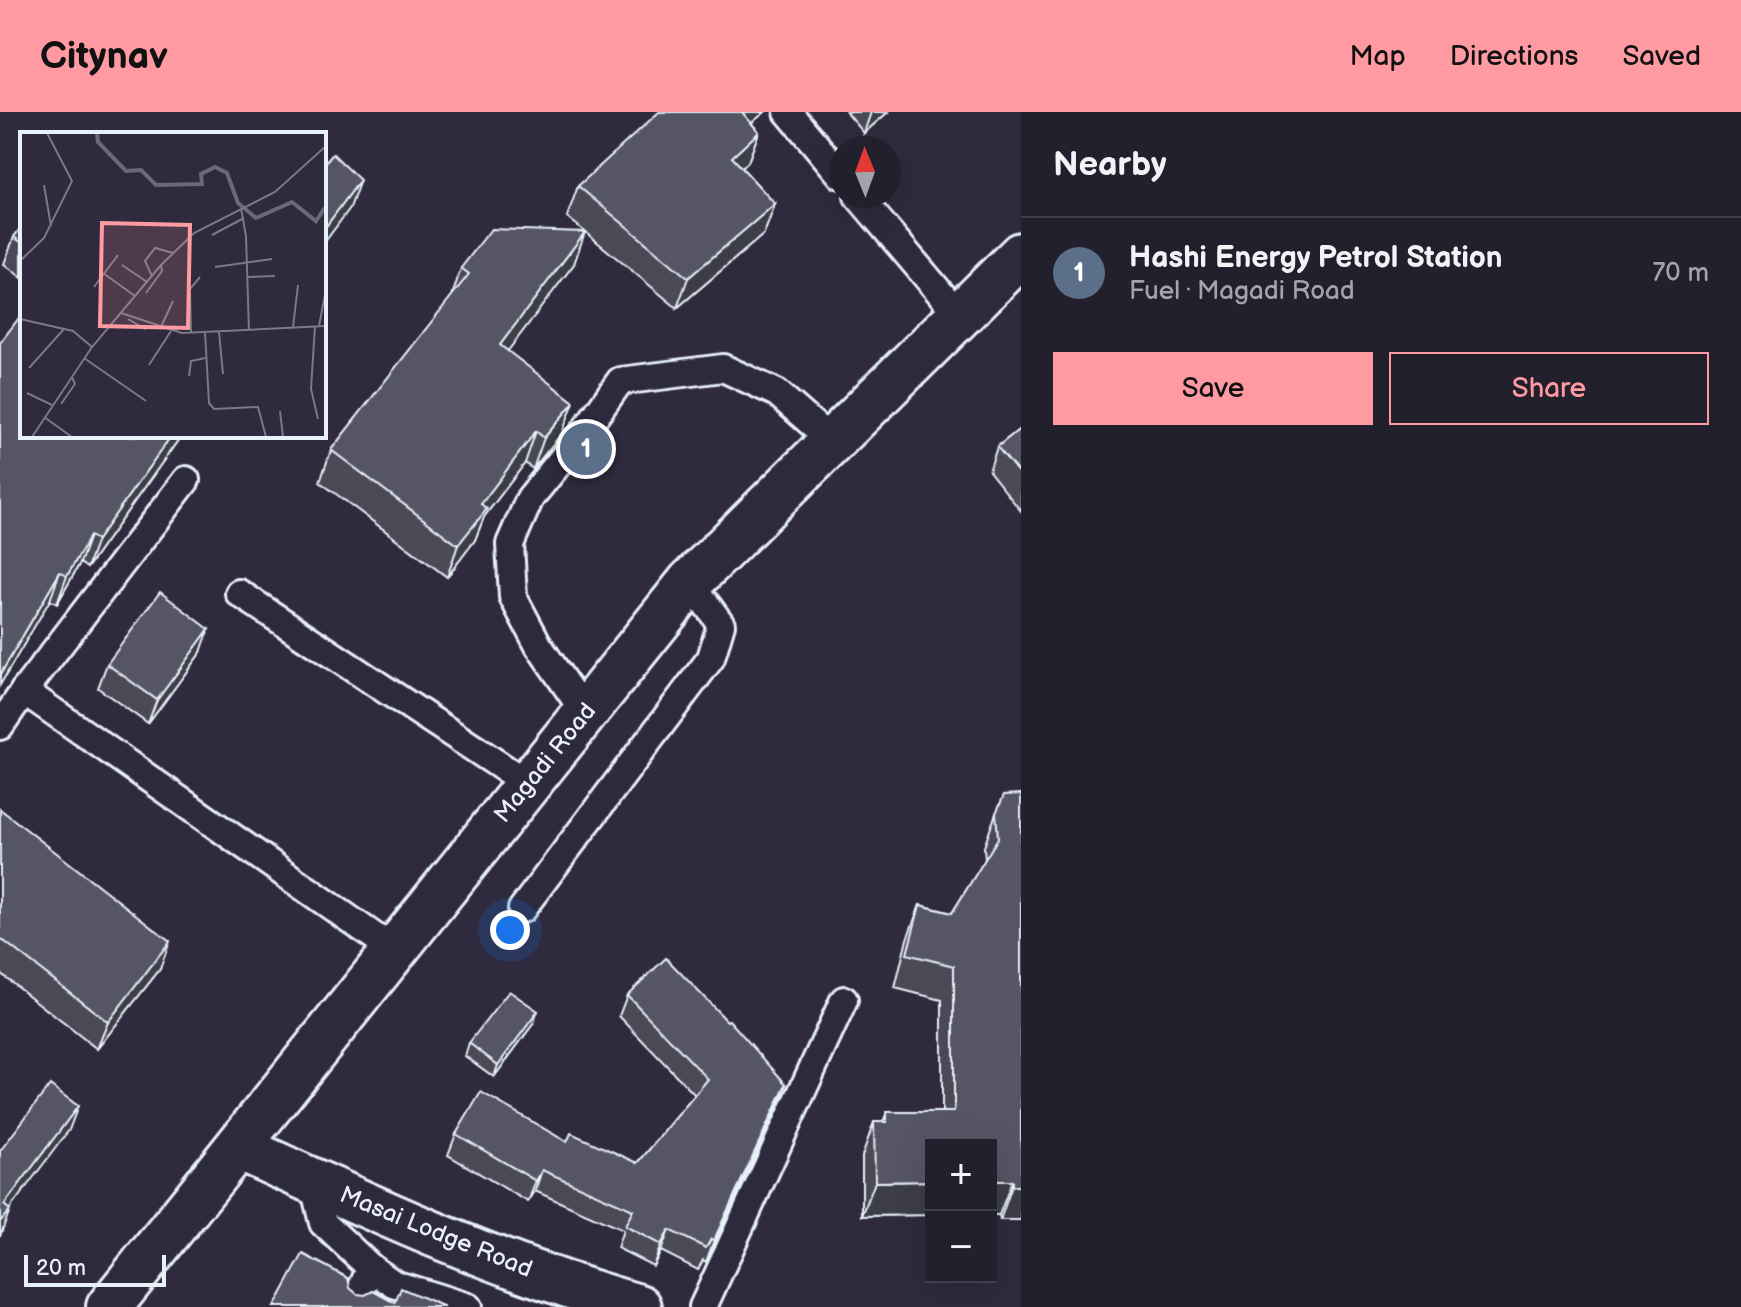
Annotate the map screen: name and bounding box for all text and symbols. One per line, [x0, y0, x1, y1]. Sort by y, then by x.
text: Citynav [40, 34, 167, 79]
text: Map [1349, 40, 1406, 73]
text: Directions [1450, 40, 1578, 73]
text: Saved [1622, 40, 1701, 73]
inset map [20, 132, 326, 438]
north arrow [829, 136, 901, 208]
text: Nearby [1053, 144, 1167, 185]
text: Hashi Energy Petrol Station [1129, 240, 1503, 276]
text: 1 [1074, 258, 1084, 289]
text: 70 m [1652, 258, 1709, 289]
text: Fuel · Magadi Road [1129, 276, 1355, 307]
button: Save [1053, 352, 1373, 425]
button: Share [1389, 352, 1709, 425]
pin: 1 [560, 419, 612, 479]
street label: Magadi Road [488, 697, 602, 829]
your location [490, 910, 530, 950]
map controls [925, 1139, 997, 1283]
button: + [925, 1139, 997, 1211]
street label: Masai Lodge Road [336, 1180, 536, 1284]
button: − [925, 1211, 997, 1283]
scale bar [24, 1251, 166, 1287]
text: 20 m [36, 1255, 86, 1282]

